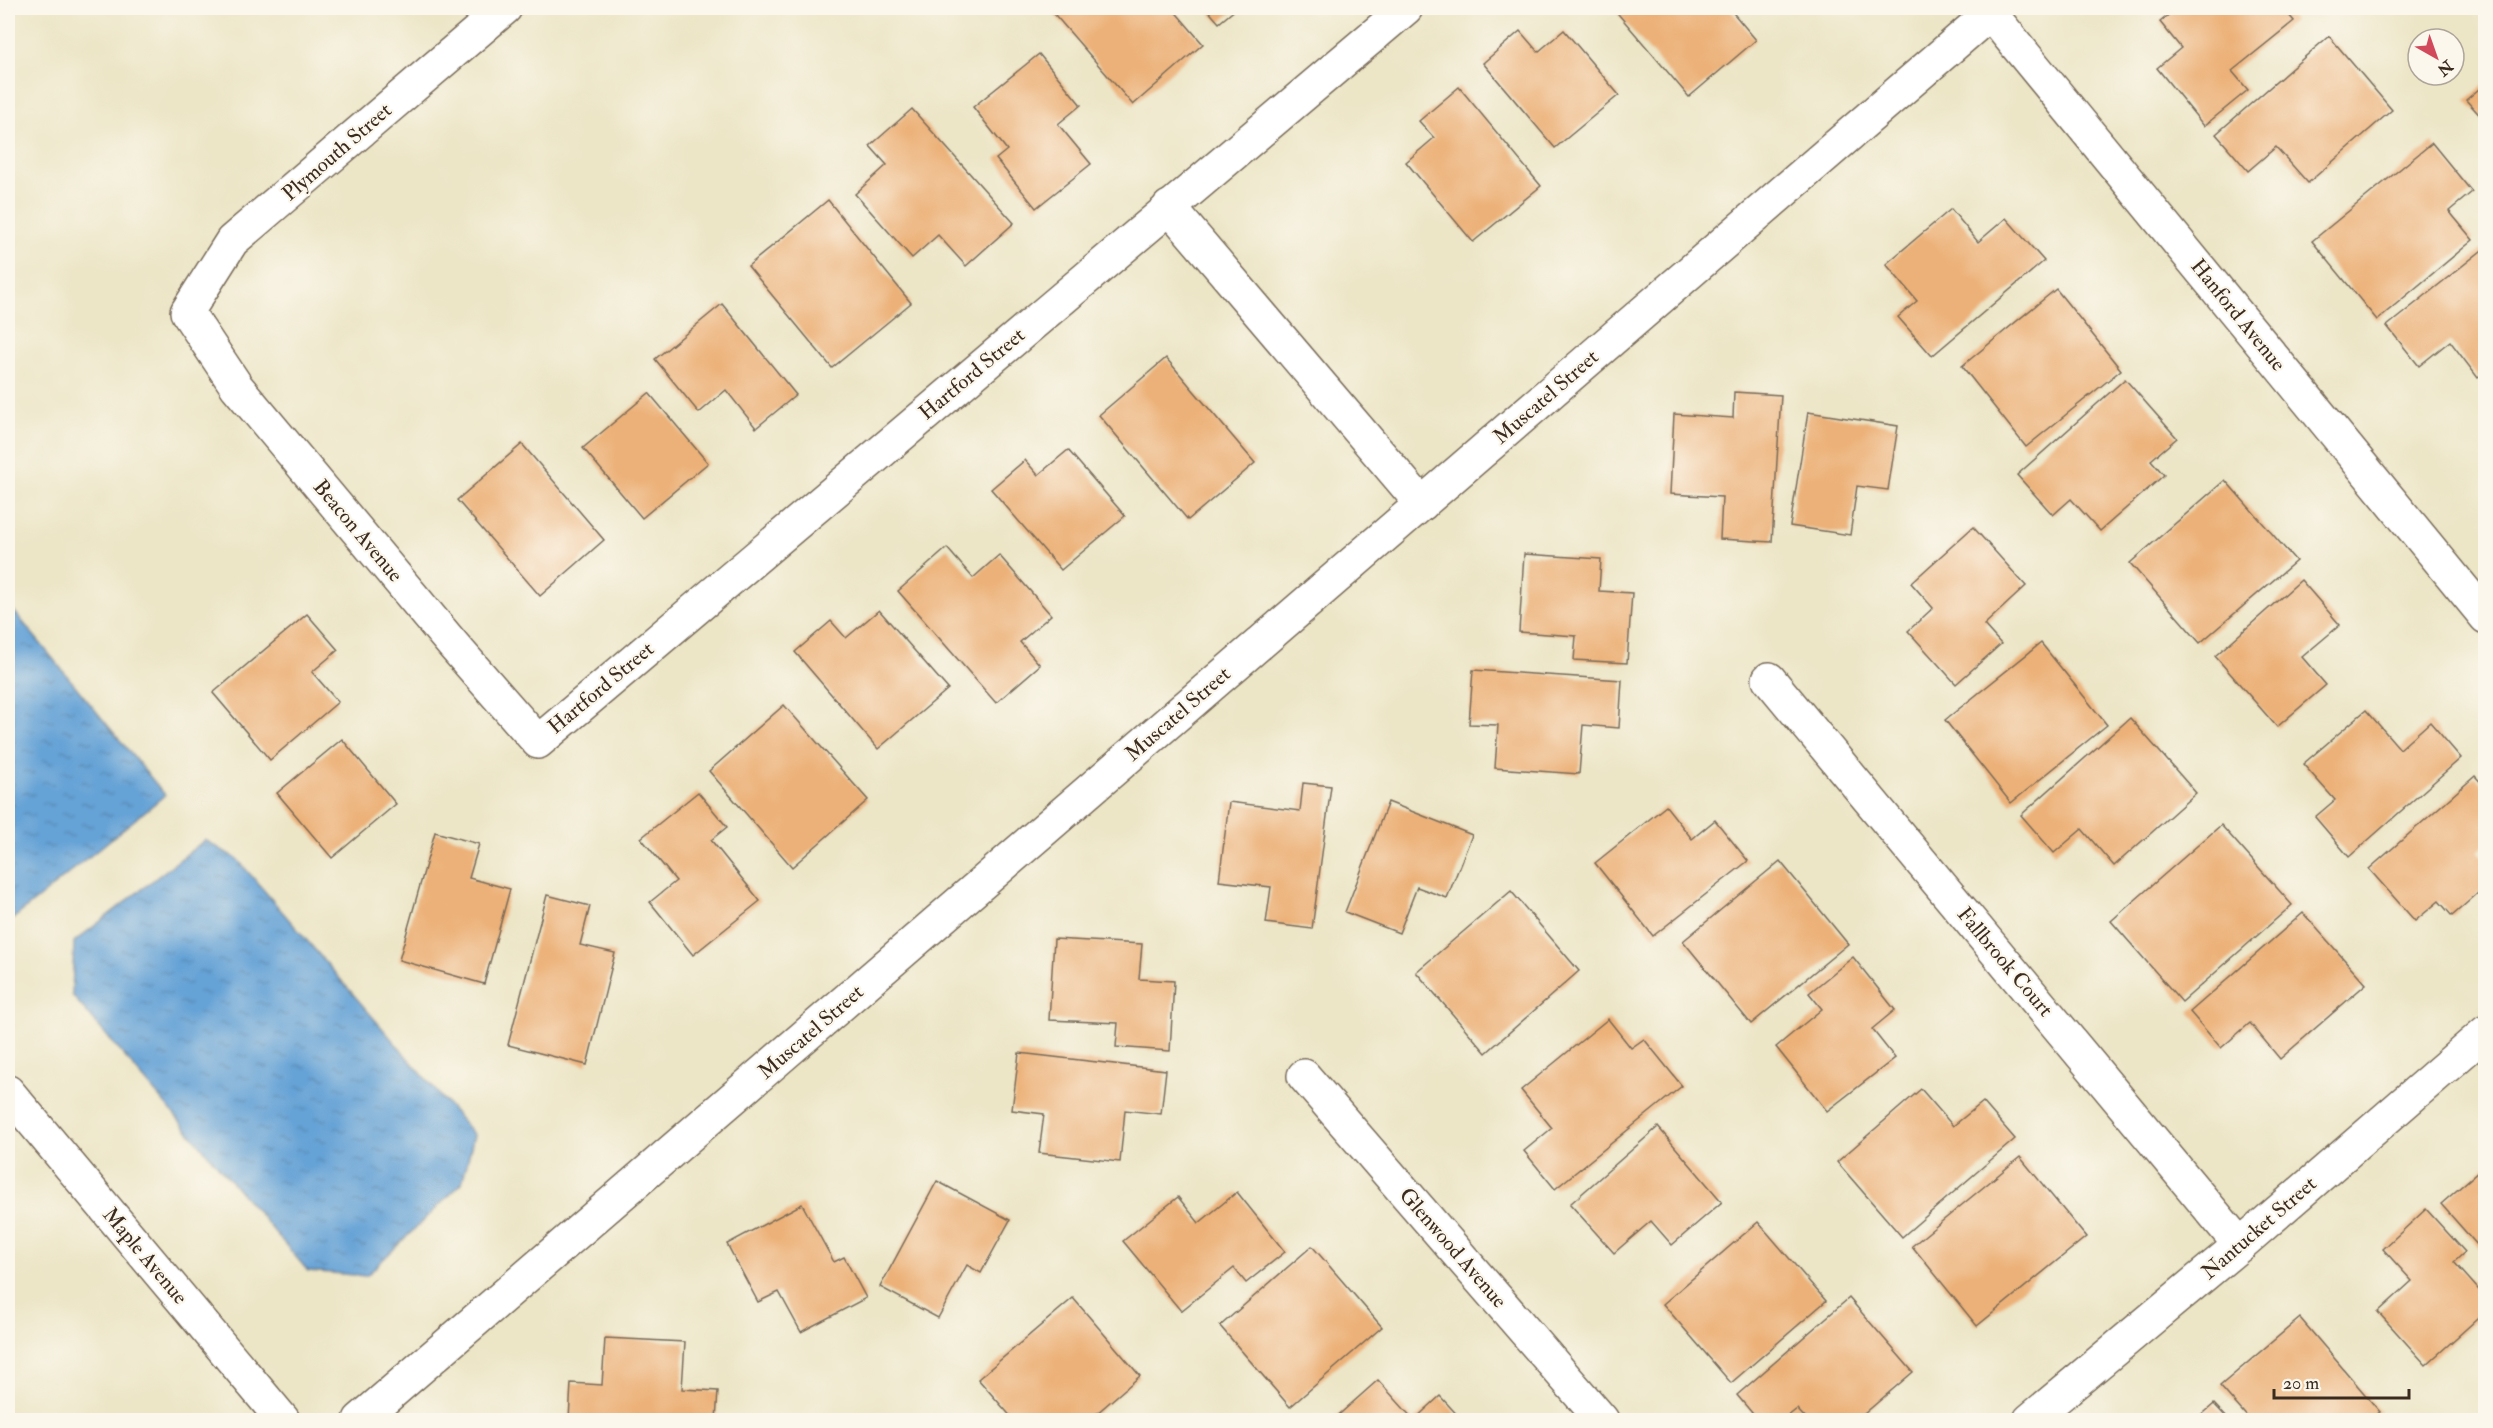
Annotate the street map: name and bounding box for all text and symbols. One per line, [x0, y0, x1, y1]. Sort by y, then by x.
north arrow [2406, 27, 2466, 87]
text: N [2433, 55, 2458, 80]
street label: Plymouth Street [277, 97, 398, 207]
street label: Hanford Avenue [2184, 253, 2292, 377]
street label: Hartford Street [913, 322, 1031, 426]
street label: Muscatel Street [1488, 344, 1604, 450]
street label: Beacon Avenue [307, 474, 409, 588]
street label: Hartford Street [542, 636, 660, 740]
street label: Muscatel Street [1120, 661, 1236, 767]
street label: Fallbrook Court [1951, 901, 2059, 1023]
street label: Muscatel Street [753, 979, 869, 1085]
street label: Nantucket Street [2196, 1170, 2322, 1285]
street label: Glenwood Avenue [1393, 1182, 1513, 1314]
street label: Maple Avenue [97, 1202, 194, 1310]
scale bar [2274, 1362, 2409, 1400]
text: 20 m [2283, 1372, 2319, 1395]

